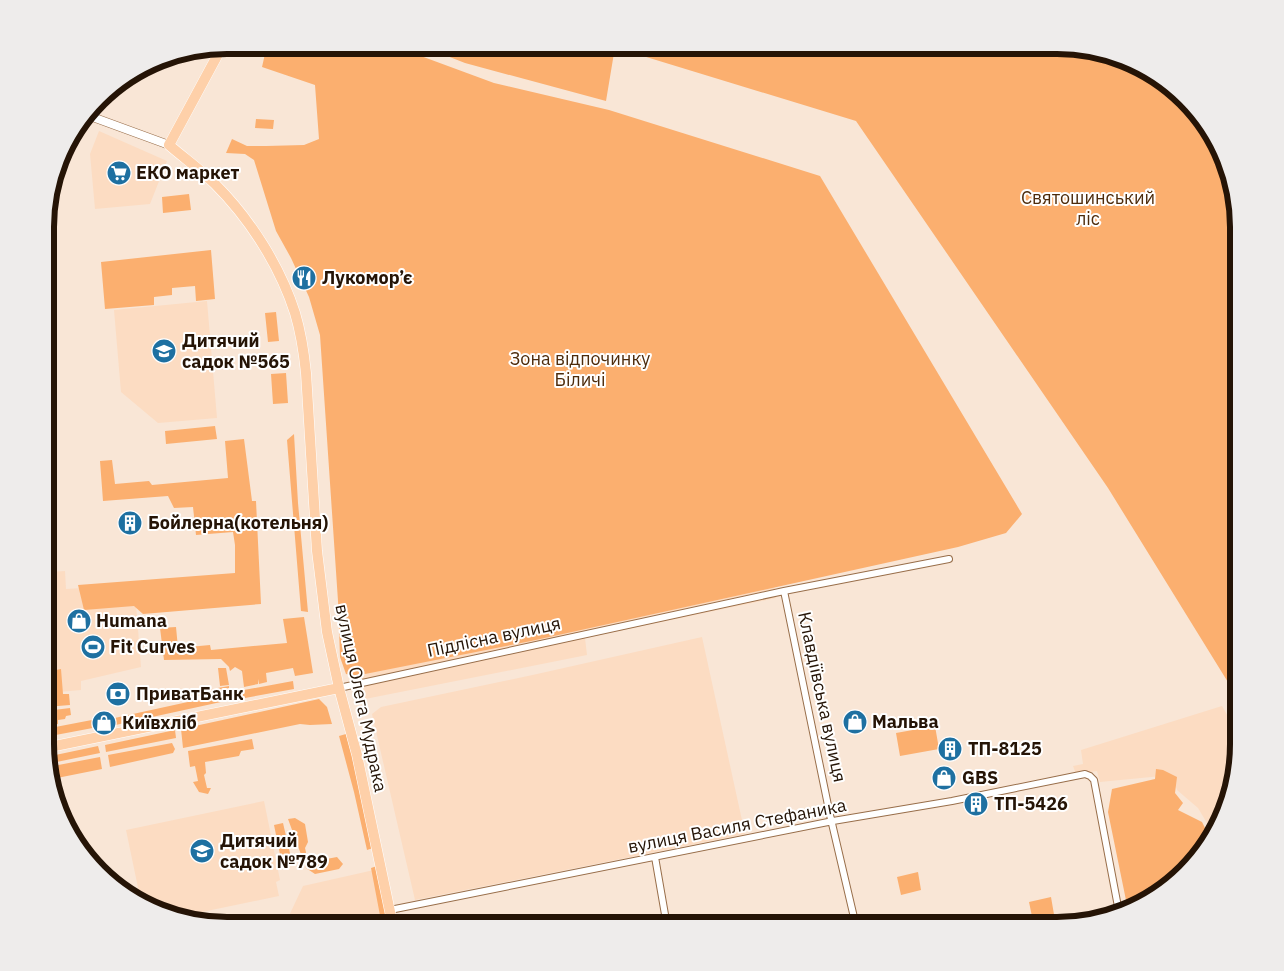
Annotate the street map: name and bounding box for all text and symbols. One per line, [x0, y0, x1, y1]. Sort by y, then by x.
supermarket icon: ЕКО маркет [106, 160, 132, 186]
place label: ЕКО маркет [136, 161, 239, 184]
park label: Святошинський ліс [1021, 186, 1155, 230]
restaurant icon: Лукомор’є [291, 265, 317, 291]
place label: Лукомор’є [322, 266, 413, 289]
place label: Дитячий садок №565 [182, 329, 290, 373]
school or university icon: Дитячий садок №565 [151, 338, 177, 364]
park label: Зона відпочинку Біличі [510, 347, 650, 391]
building icon: Бойлерна(котельня) [117, 510, 143, 536]
place label: Бойлерна(котельня) [148, 511, 328, 534]
street label: вулиця Олега Мудрака [330, 602, 393, 794]
shop icon: Humana [66, 608, 92, 634]
place label: Humana [96, 609, 167, 632]
street label: Клавдіївська вулиця [793, 610, 852, 784]
street label: Підлісна вулиця [425, 611, 563, 662]
sports icon: Fit Curves [80, 634, 106, 660]
place label: Fit Curves [110, 635, 195, 658]
bank icon: ПриватБанк [105, 681, 131, 707]
place label: ПриватБанк [136, 682, 244, 705]
shop icon: Мальва [842, 709, 868, 735]
shop icon: Київхліб [91, 710, 117, 736]
place label: Мальва [872, 710, 939, 733]
place label: Київхліб [122, 711, 197, 734]
building icon: ТП-8125 [937, 736, 963, 762]
place label: ТП-8125 [968, 737, 1042, 760]
shop icon: GBS [931, 765, 957, 791]
place label: GBS [962, 766, 998, 789]
building icon: ТП-5426 [963, 791, 989, 817]
place label: ТП-5426 [994, 792, 1068, 815]
street label: вулиця Василя Стефаника [626, 793, 848, 858]
place label: Дитячий садок №789 [220, 829, 328, 873]
school or university icon: Дитячий садок №789 [189, 838, 215, 864]

